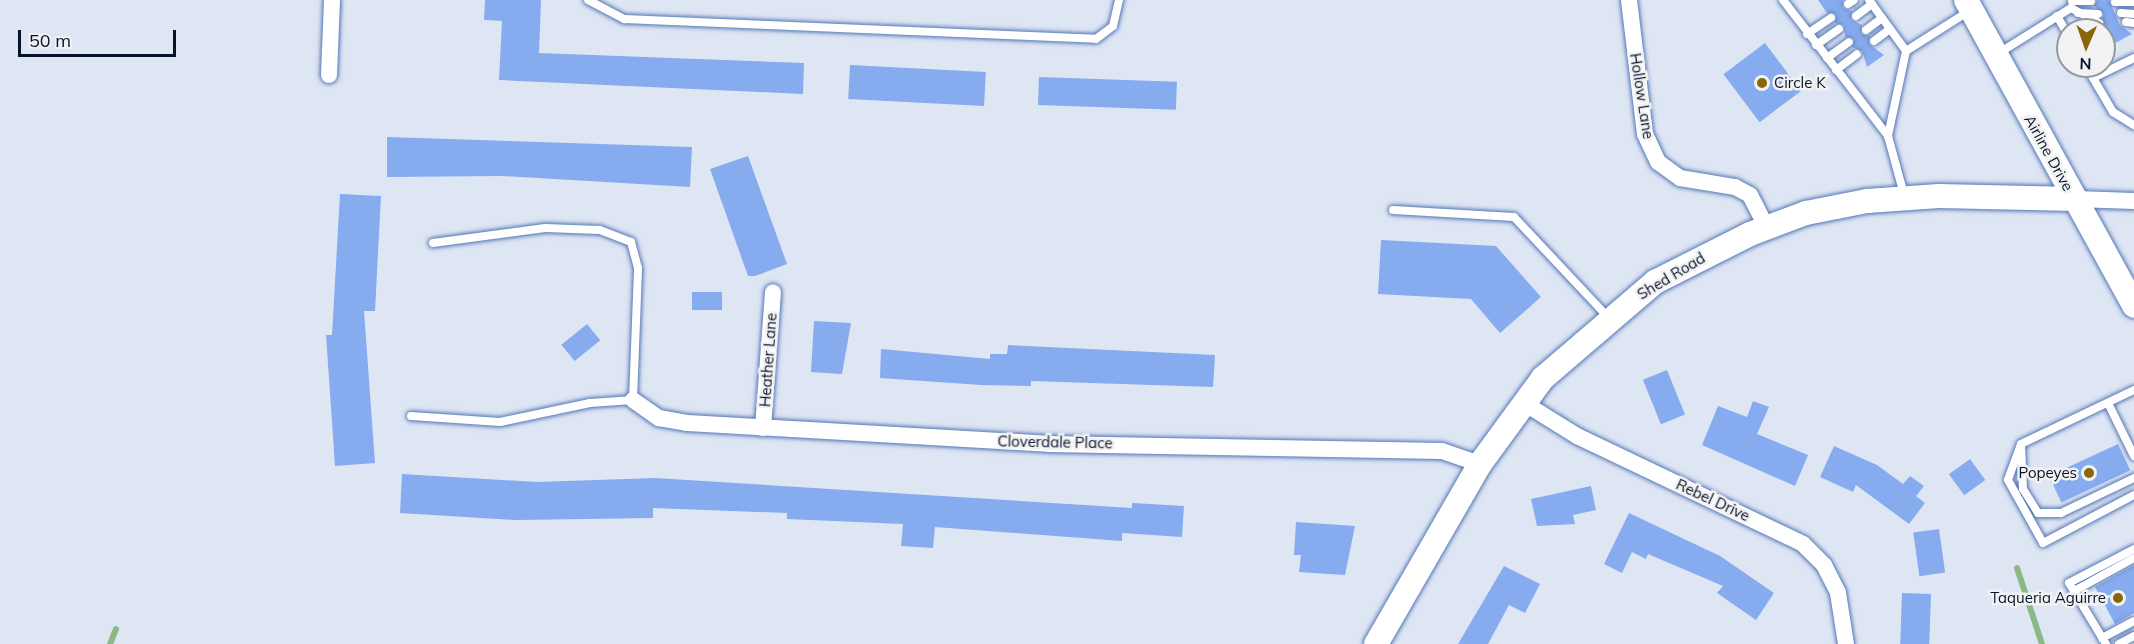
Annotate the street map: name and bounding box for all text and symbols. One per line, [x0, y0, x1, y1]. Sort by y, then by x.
scale bar [21, 18, 178, 56]
north arrow [2056, 18, 2116, 78]
text: 50 m [29, 29, 71, 52]
street label: Hollow Lane [1626, 52, 1658, 140]
text: N [2079, 54, 2092, 74]
place label: Circle K [1774, 74, 1826, 92]
marker: Circle K [1755, 76, 1769, 90]
street label: Airline Drive [2021, 112, 2077, 194]
street label: Shed Road [1634, 249, 1708, 303]
street label: Heather Lane [756, 312, 780, 408]
street label: Cloverdale Place [997, 432, 1113, 452]
place label: Popeyes [2018, 464, 2077, 482]
marker: Popeyes [2082, 466, 2096, 480]
street label: Rebel Drive [1673, 475, 1753, 525]
place label: Taqueria Aguirre [1990, 589, 2106, 607]
marker: Taqueria Aguirre [2111, 591, 2125, 605]

